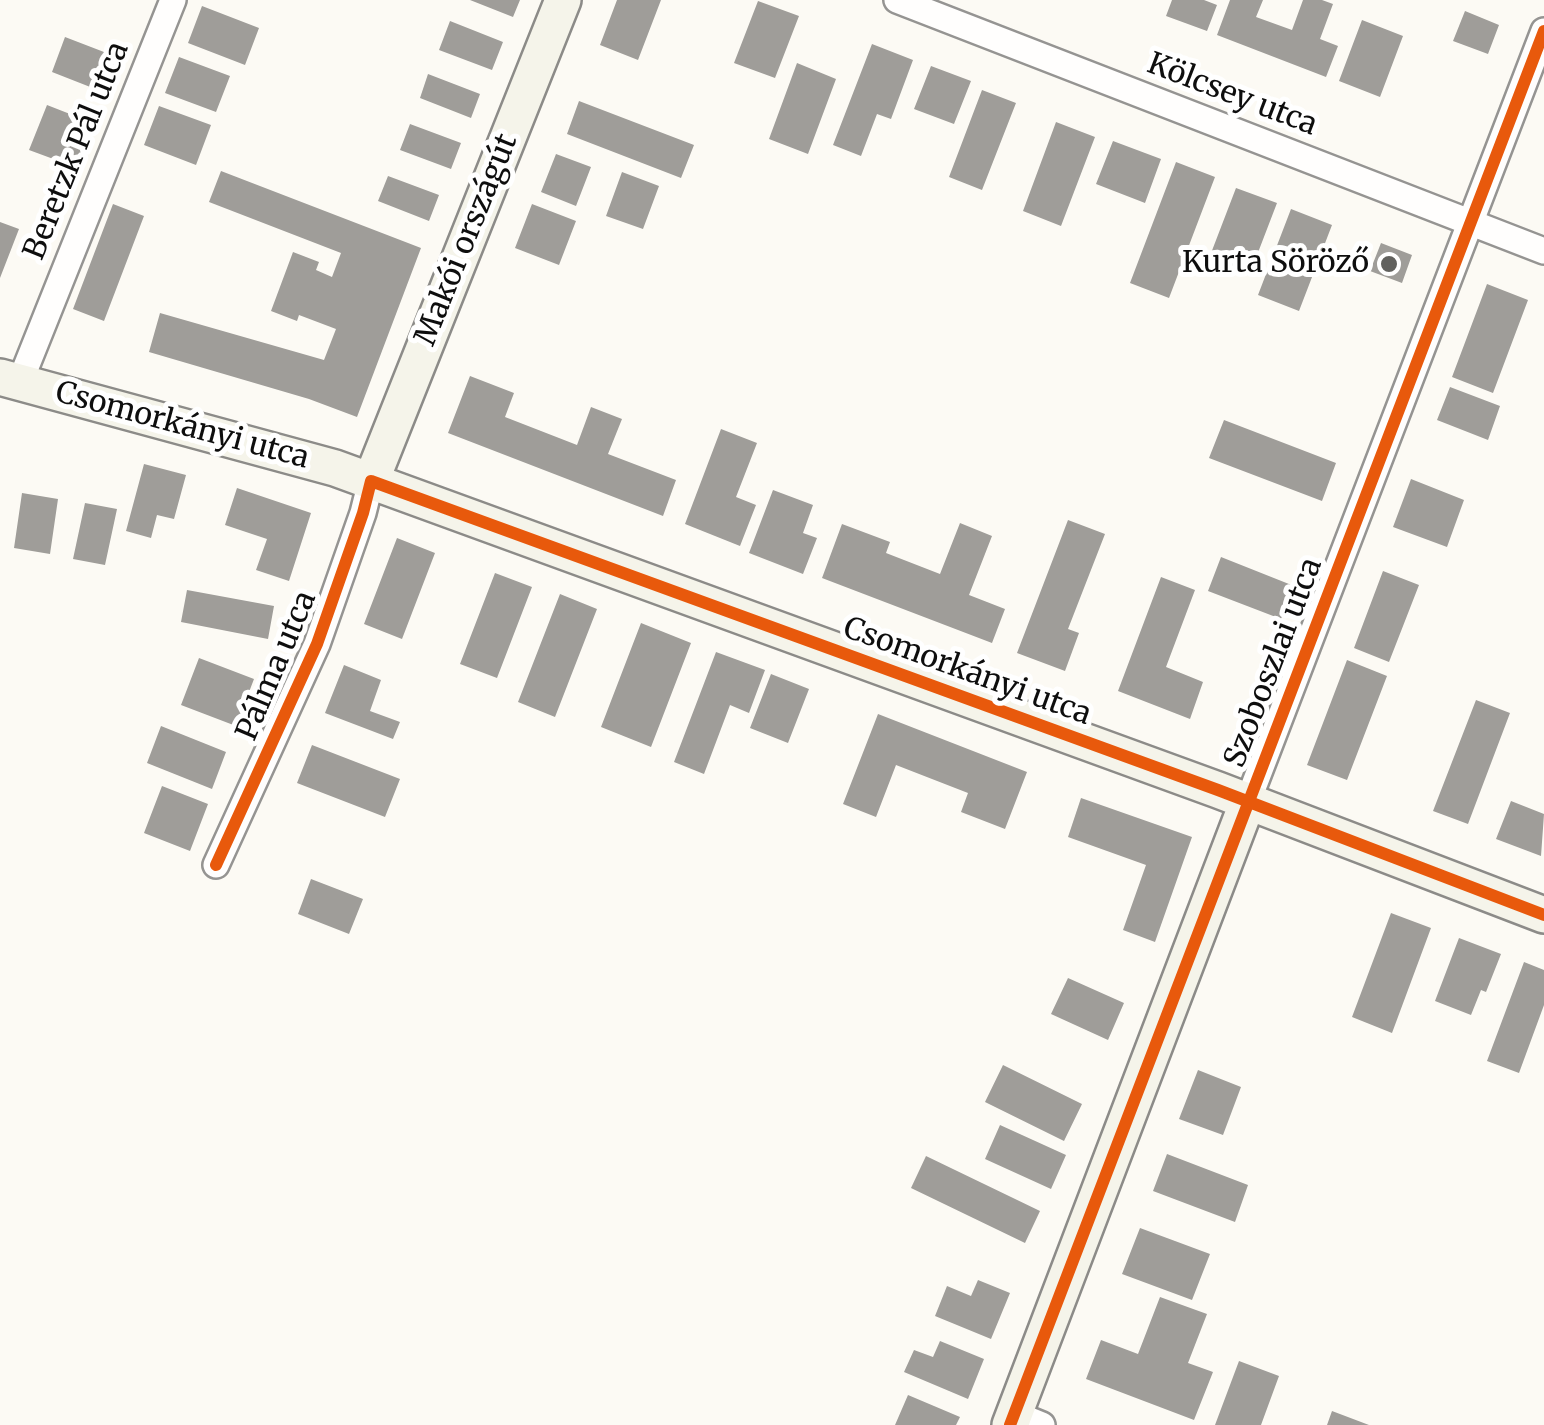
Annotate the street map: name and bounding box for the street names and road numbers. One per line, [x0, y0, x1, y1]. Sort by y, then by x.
street label: Beretzk Pál utca [17, 37, 137, 265]
street label: Kölcsey utca [1142, 46, 1322, 144]
street label: Makói országút [408, 129, 526, 351]
street label: Csomorkányi utca [51, 375, 313, 477]
street label: Szoboszlai utca [1218, 553, 1330, 773]
street label: Pálma utca [230, 586, 324, 746]
street label: Csomorkányi utca [838, 611, 1096, 733]

